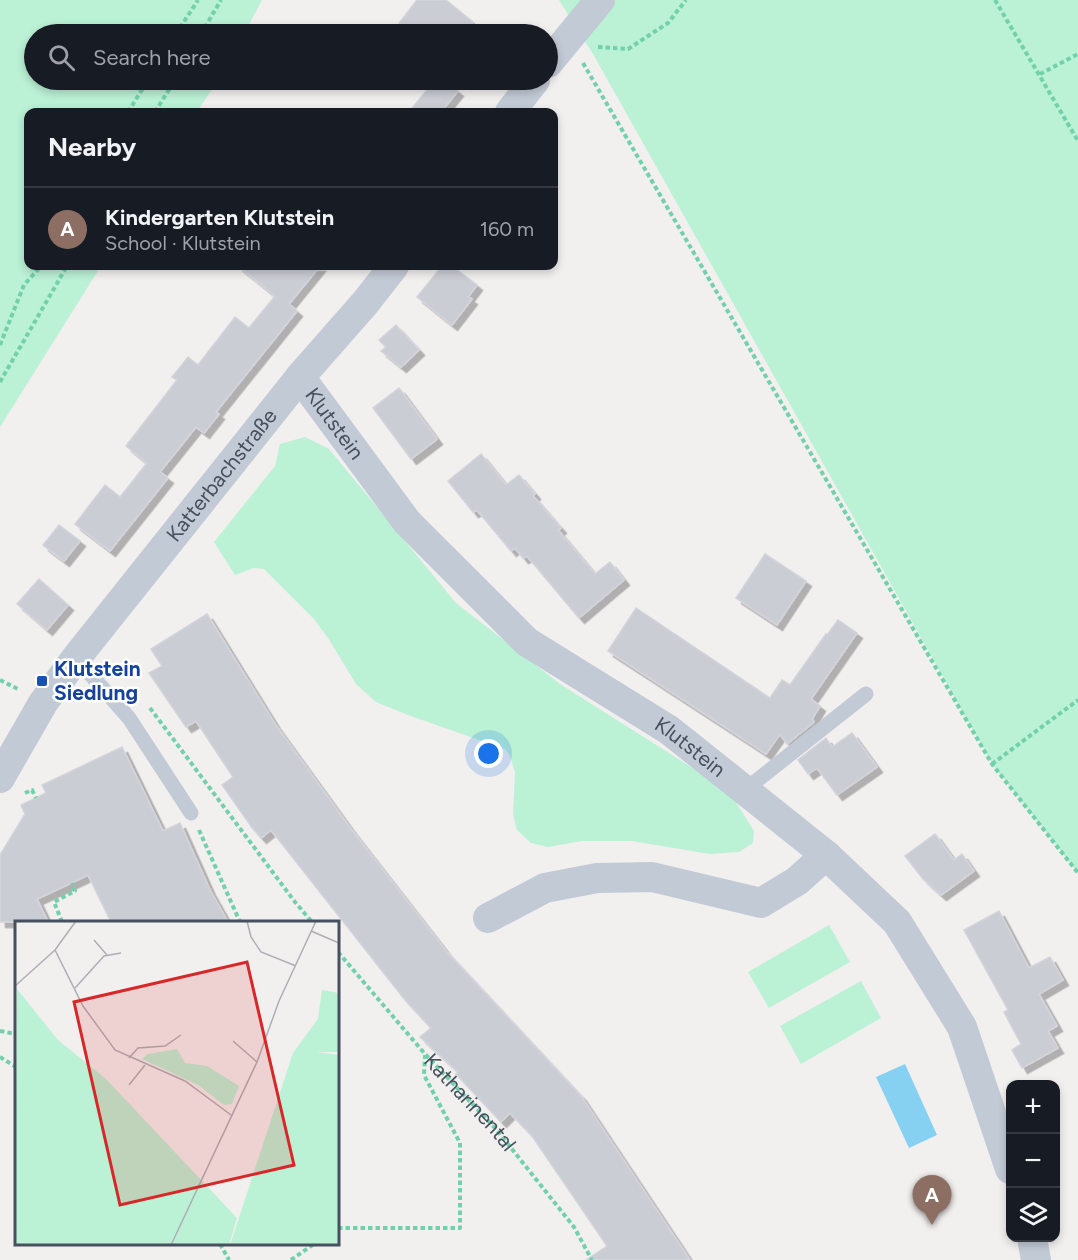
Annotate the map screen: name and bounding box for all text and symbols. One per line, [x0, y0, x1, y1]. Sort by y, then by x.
search box [24, 24, 558, 90]
icon: search [45, 41, 78, 74]
text: Search here [93, 44, 211, 71]
text: Nearby [48, 131, 136, 163]
text: Kindergarten Klutstein [105, 204, 334, 231]
text: A [60, 217, 75, 241]
text: 160 m [480, 217, 534, 241]
text: School · Klutstein [105, 231, 261, 255]
street label: Klutstein [300, 383, 369, 464]
street label: Katterbachstraße [161, 403, 282, 546]
place label: Klutstein Siedlung [54, 656, 141, 705]
marker: Klutstein Siedlung [35, 674, 49, 688]
street label: Klutstein [650, 711, 731, 782]
your location [474, 739, 503, 768]
inset map [15, 921, 339, 1245]
street label: Katharinental [419, 1048, 521, 1156]
map controls [1006, 1080, 1060, 1242]
button: + [1006, 1080, 1060, 1134]
button: − [1006, 1134, 1060, 1188]
pin: A [912, 1176, 952, 1225]
button: layers [1006, 1188, 1060, 1242]

